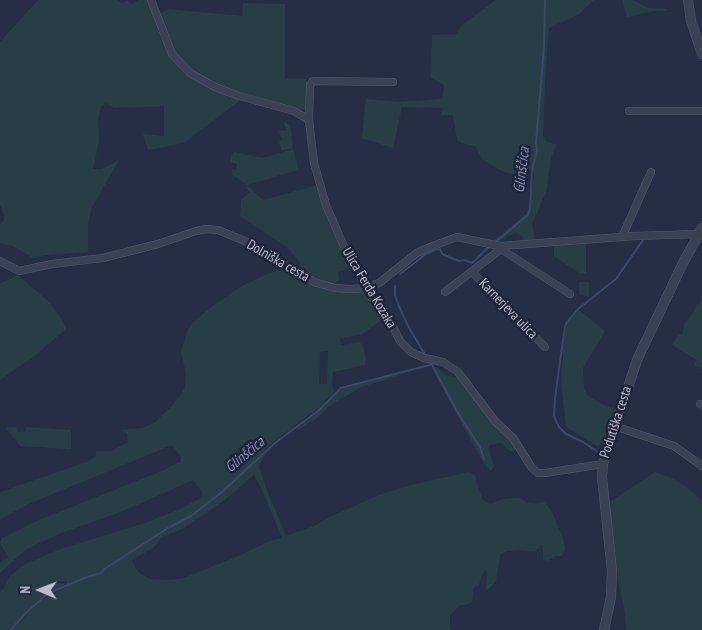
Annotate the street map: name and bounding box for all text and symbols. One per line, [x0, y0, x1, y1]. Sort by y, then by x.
water label: Glinščica [510, 146, 534, 194]
street label: Dolniška cesta [244, 236, 312, 286]
street label: Ulica Ferda Kozaka [338, 245, 400, 331]
street label: Karnerjeva ulica [475, 275, 541, 343]
street label: Podutiška cesta [597, 384, 635, 460]
water label: Glinščica [222, 433, 268, 477]
north arrow [15, 565, 65, 615]
text: N [16, 586, 34, 594]

